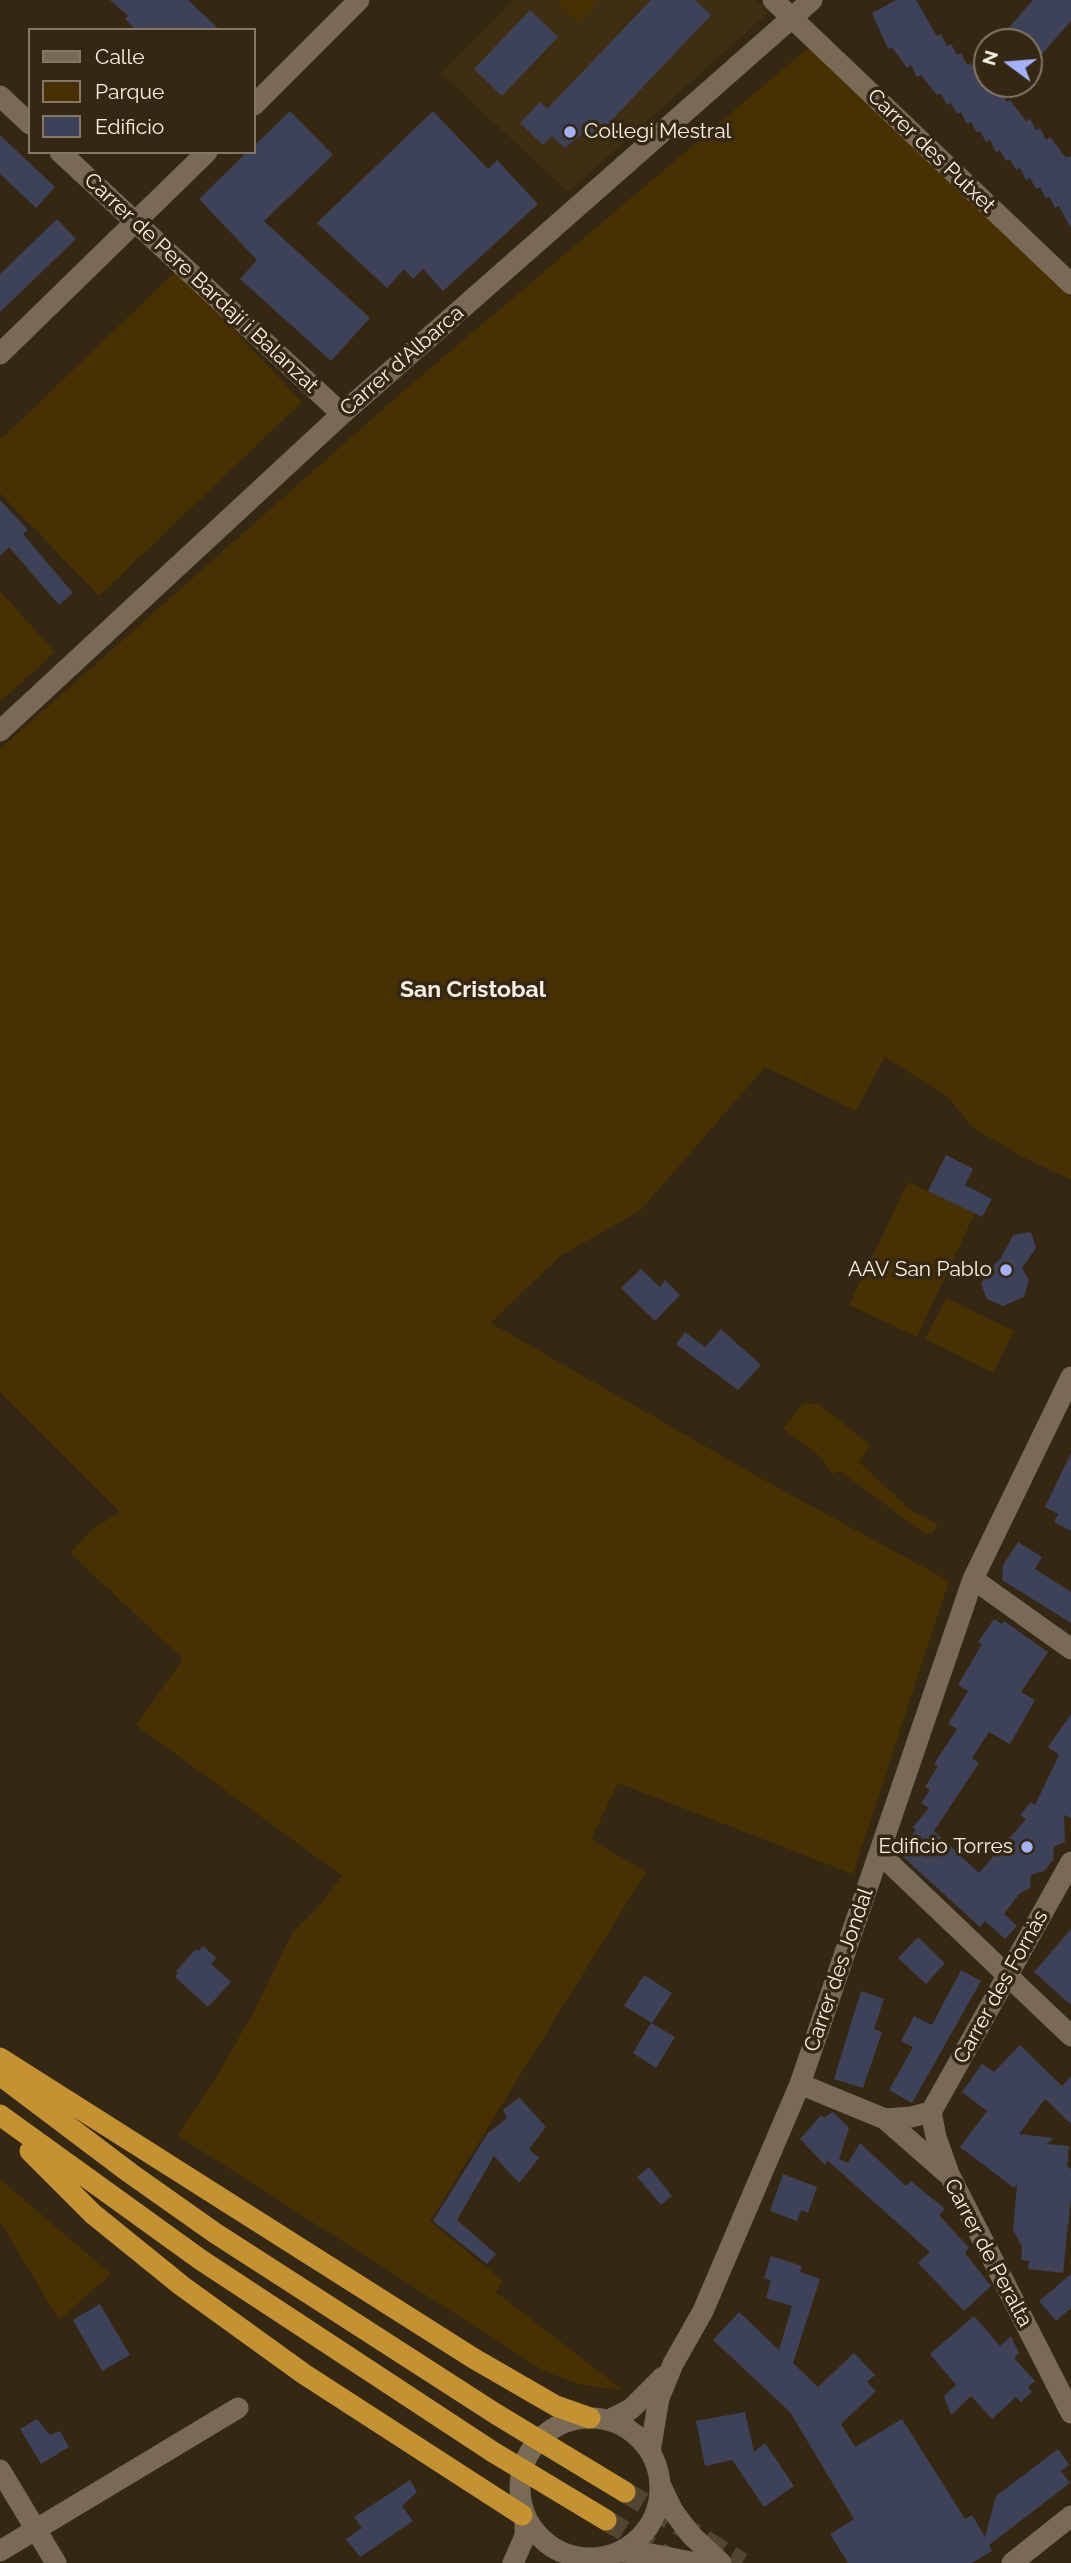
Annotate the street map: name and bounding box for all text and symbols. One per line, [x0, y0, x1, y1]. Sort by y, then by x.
legend [28, 28, 256, 154]
north arrow [973, 28, 1043, 98]
text: Calle [95, 44, 145, 69]
text: N [977, 48, 1002, 68]
text: Parque [95, 79, 164, 104]
street label: Carrer des Putxet [862, 84, 1000, 218]
text: Edificio [95, 114, 164, 139]
place label: Col·legi Mestral [584, 119, 731, 145]
marker: Col·legi Mestral [562, 124, 578, 140]
street label: Carrer de Pere Bardají i Balanzat [79, 168, 323, 398]
street label: Carrer d'Albarca [335, 300, 469, 422]
district label: San Cristobal [400, 976, 546, 1004]
place label: AAV San Pablo [848, 1257, 992, 1283]
marker: AAV San Pablo [998, 1262, 1014, 1278]
place label: Edificio Torres [879, 1834, 1013, 1860]
marker: Edificio Torres [1019, 1839, 1035, 1855]
street label: Carrer des Jondal [799, 1885, 879, 2055]
street label: Carrer des Fornàs [948, 1906, 1054, 2068]
street label: Carrer de Peralta [938, 2175, 1038, 2331]

